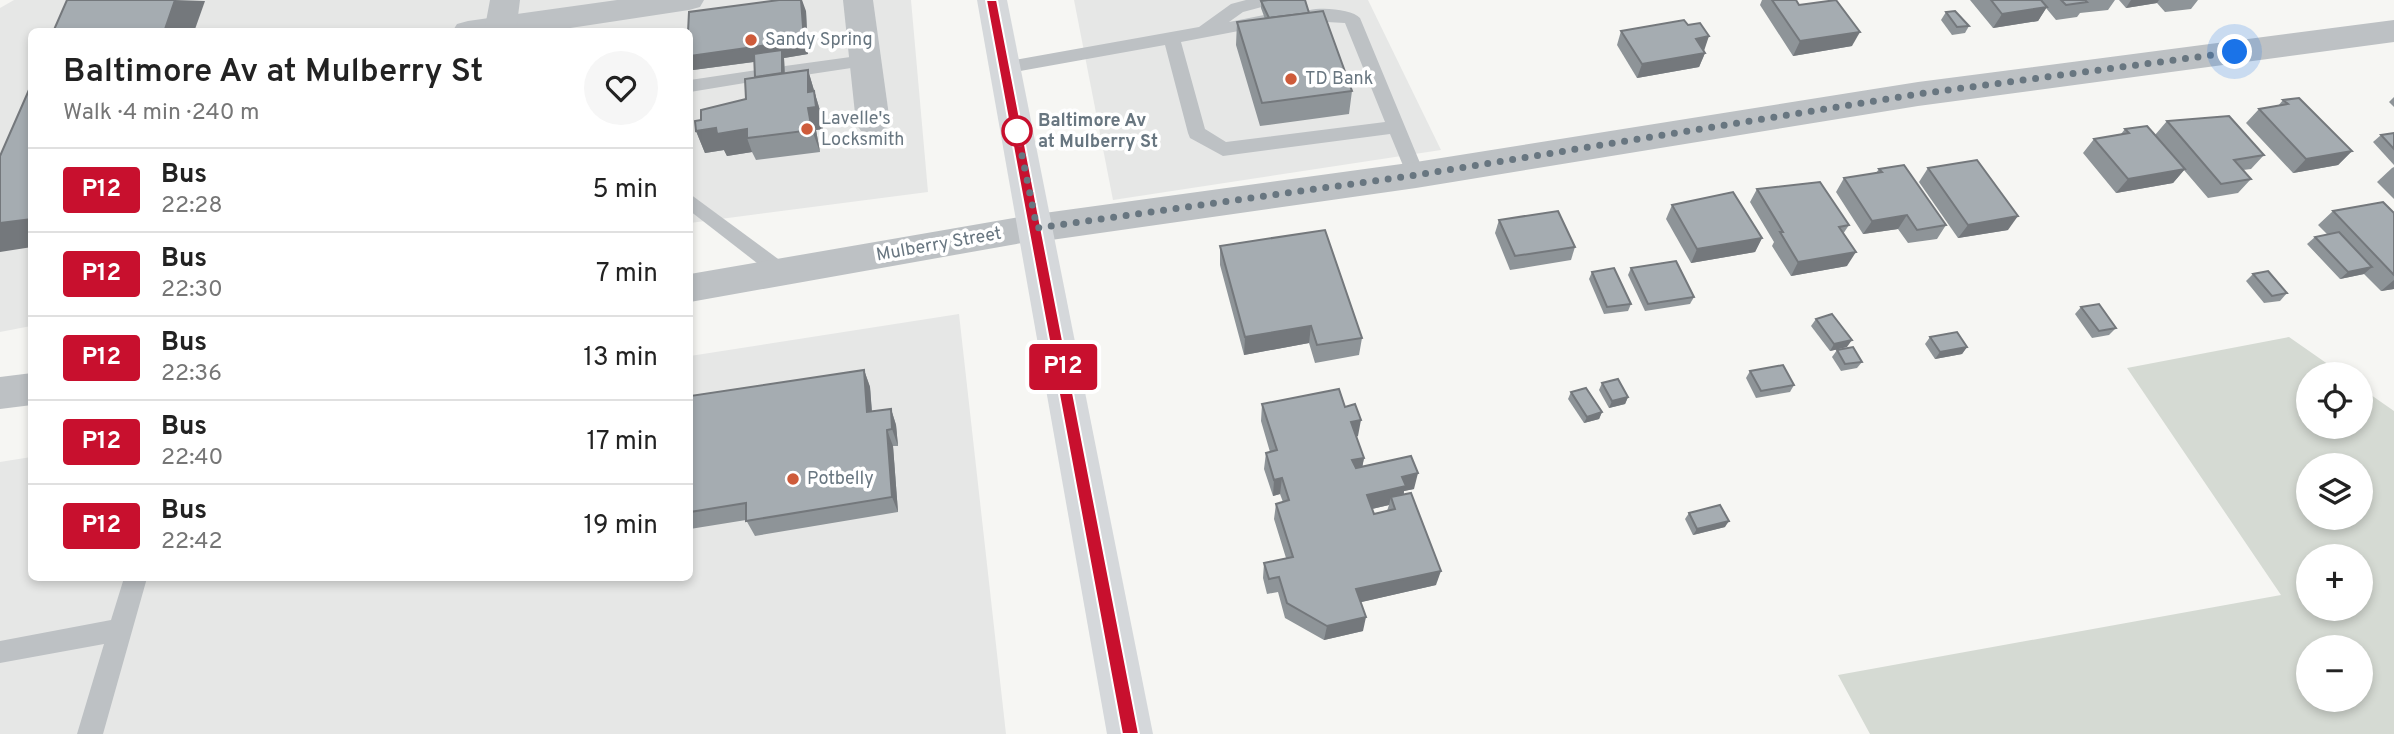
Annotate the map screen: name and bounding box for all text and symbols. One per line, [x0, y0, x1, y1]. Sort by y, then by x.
place label: Sandy Spring [765, 29, 873, 52]
marker: Sandy Spring [743, 32, 759, 48]
your location [2217, 34, 2252, 69]
button: heart [584, 51, 658, 125]
text: Baltimore Av at Mulberry St [63, 52, 483, 94]
place label: TD Bank [1305, 68, 1373, 91]
marker: TD Bank [1283, 71, 1299, 87]
text: Walk · 4 min · 240 m [63, 99, 259, 128]
place label: Lavelle's Locksmith [821, 108, 904, 152]
place label: Baltimore Av at Mulberry St [1038, 110, 1158, 154]
marker: Baltimore Av at Mulberry St [1002, 116, 1032, 146]
marker: Lavelle's Locksmith [799, 121, 815, 137]
text: Bus [161, 159, 207, 192]
text: 5 min [592, 174, 658, 207]
text: P12 [82, 175, 121, 205]
text: 22:28 [161, 192, 222, 221]
street label: Mulberry Street [874, 223, 1004, 267]
text: Bus [161, 243, 207, 276]
text: 7 min [596, 258, 658, 291]
text: P12 [82, 259, 121, 289]
text: 22:30 [161, 276, 223, 305]
text: Bus [161, 327, 207, 360]
text: 13 min [583, 342, 658, 375]
text: P12 [82, 343, 121, 373]
line badge: P12 [1023, 344, 1103, 390]
text: P12 [1043, 352, 1083, 382]
text: 22:36 [161, 360, 222, 389]
map controls [2296, 362, 2373, 712]
button: locate [2296, 362, 2373, 439]
text: Bus [161, 411, 207, 444]
text: 17 min [586, 426, 658, 459]
text: P12 [82, 427, 121, 457]
text: 22:40 [161, 444, 223, 473]
button: layers [2296, 453, 2373, 530]
place label: Potbelly [807, 468, 874, 491]
marker: Potbelly [785, 471, 801, 487]
text: Bus [161, 495, 207, 528]
text: 19 min [583, 510, 658, 543]
text: P12 [82, 511, 121, 541]
text: 22:42 [161, 528, 223, 557]
button: + [2296, 544, 2373, 621]
button: − [2296, 635, 2373, 712]

